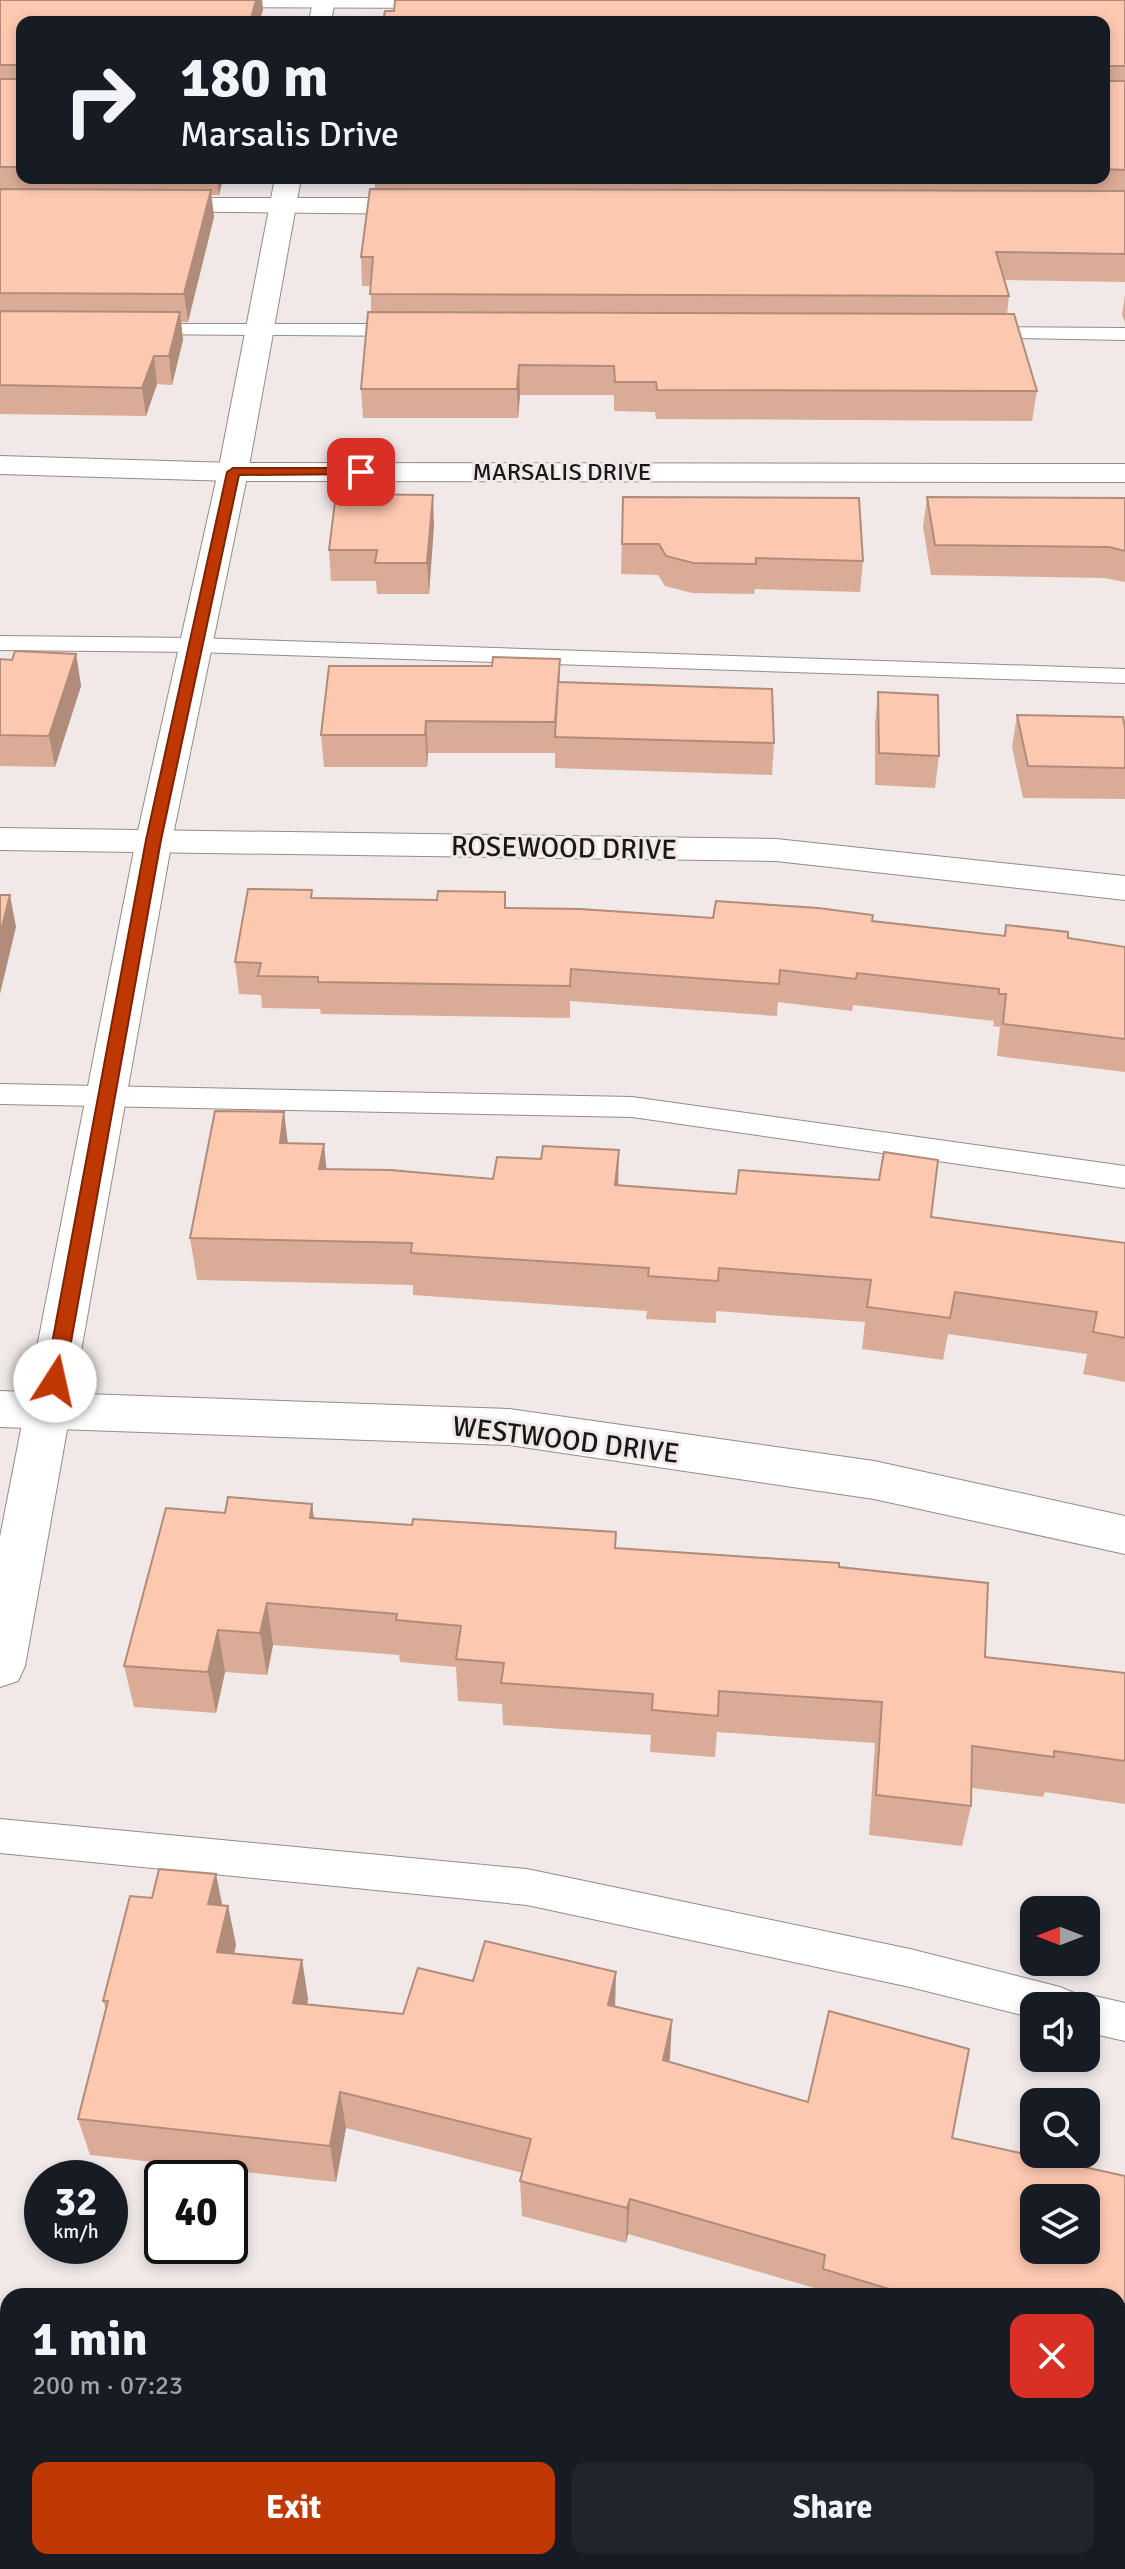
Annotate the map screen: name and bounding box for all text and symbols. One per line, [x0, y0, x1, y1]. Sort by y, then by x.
text: 180 m [180, 43, 328, 112]
icon: right [48, 48, 152, 152]
text: Marsalis Drive [180, 112, 399, 157]
pin [327, 438, 395, 506]
icon: arrive [339, 450, 383, 494]
street label: MARSALIS DRIVE [473, 457, 651, 487]
street label: ROSEWOOD DRIVE [451, 829, 677, 867]
position arrow [13, 1339, 97, 1423]
street label: WESTWOOD DRIVE [451, 1409, 681, 1471]
north arrow [1020, 1896, 1100, 1976]
map controls [1020, 1896, 1100, 2264]
button: sound [1020, 1992, 1100, 2072]
button: search [1020, 2088, 1100, 2168]
speed limit sign: 40 [144, 2160, 248, 2264]
text: 32 [54, 2177, 98, 2227]
button: layers [1020, 2184, 1100, 2264]
text: km/h [53, 2219, 99, 2244]
text: 1 min [32, 2310, 148, 2369]
button: close [1010, 2314, 1094, 2398]
text: 200 m · 07:23 [32, 2370, 183, 2402]
button: Exit [32, 2462, 555, 2554]
button: Share [571, 2462, 1094, 2554]

